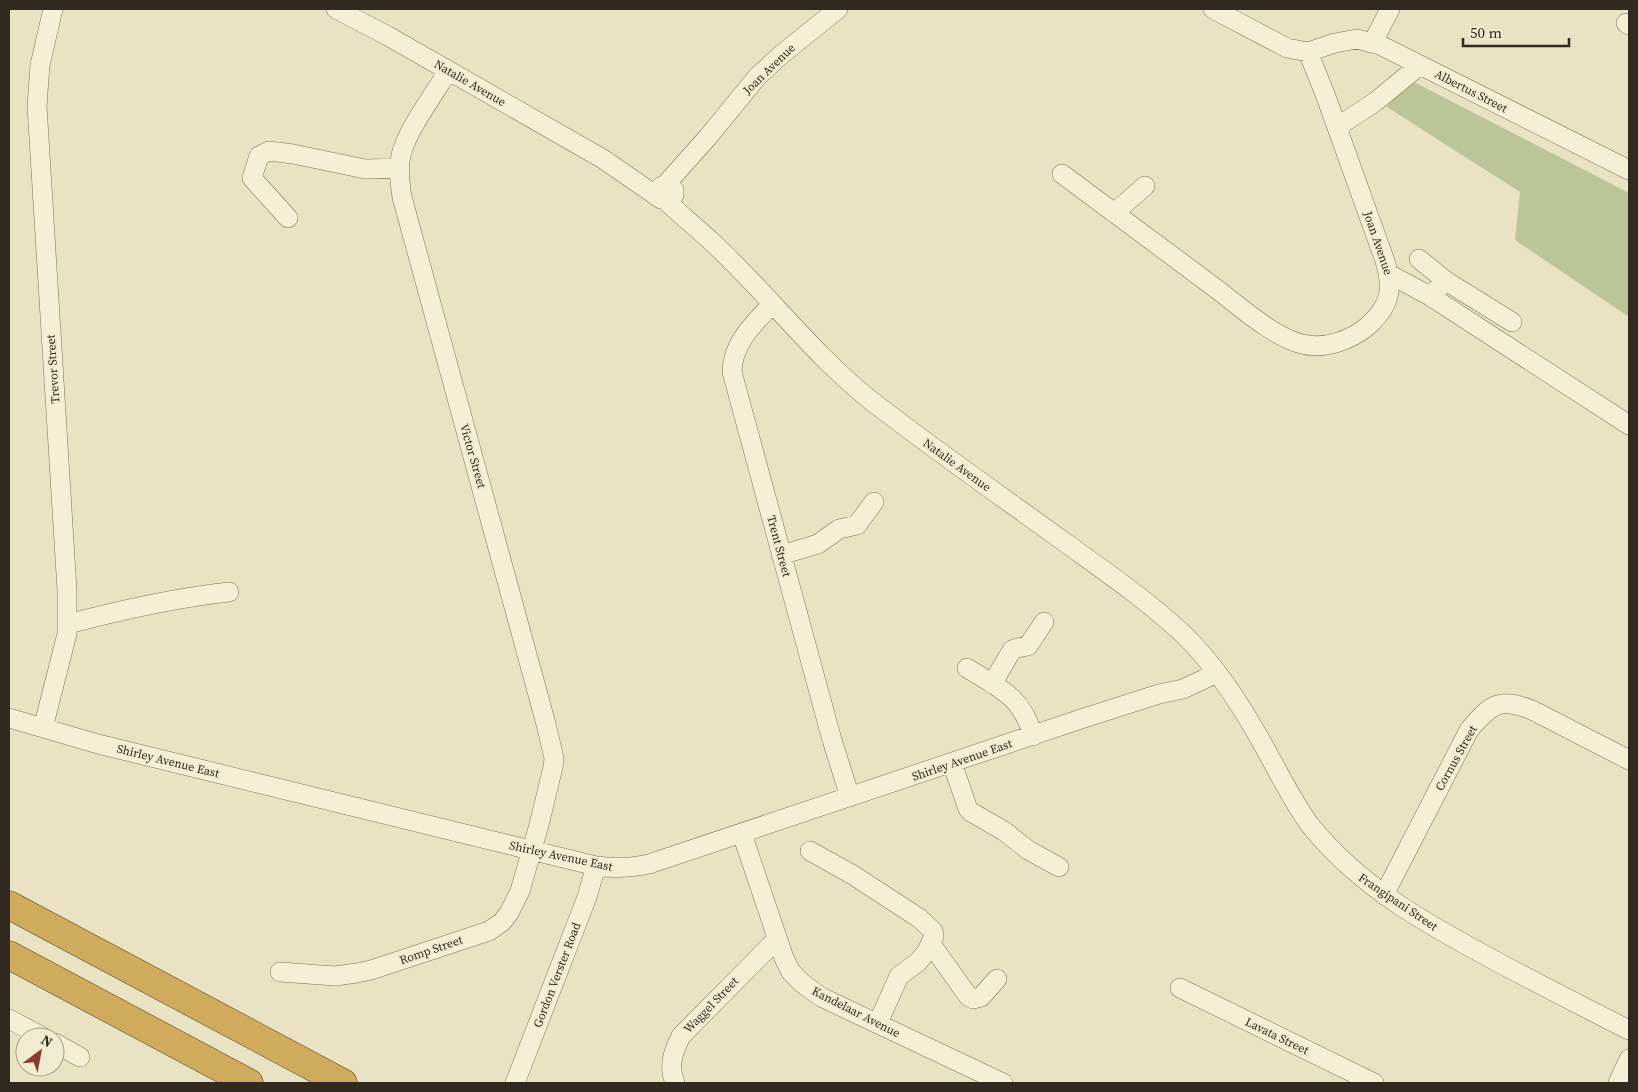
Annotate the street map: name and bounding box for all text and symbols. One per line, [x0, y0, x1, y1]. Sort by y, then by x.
scale bar [1463, 15, 1569, 47]
text: 50 m [1470, 22, 1502, 43]
street label: Joan Avenue [739, 40, 798, 98]
street label: Natalie Avenue [431, 56, 509, 110]
street label: Albertus Street [1432, 66, 1510, 116]
street label: Joan Avenue [1359, 208, 1396, 277]
street label: Trevor Street [43, 334, 63, 404]
street label: Victor Street [456, 422, 490, 490]
street label: Natalie Avenue [920, 435, 994, 495]
street label: Trent Street [763, 514, 795, 579]
street label: Cornus Street [1431, 722, 1481, 794]
street label: Shirley Avenue East [910, 735, 1014, 785]
street label: Shirley Avenue East [115, 741, 221, 781]
street label: Shirley Avenue East [508, 837, 614, 875]
street label: Frangipani Street [1355, 870, 1441, 935]
street label: Gordon Verster Road [530, 920, 585, 1030]
street label: Romp Street [397, 932, 465, 968]
street label: Waggel Street [680, 973, 742, 1037]
street label: Kandelaar Avenue [809, 983, 903, 1041]
street label: Lavata Street [1243, 1014, 1312, 1058]
north arrow [15, 1027, 65, 1077]
text: N [37, 1030, 57, 1052]

